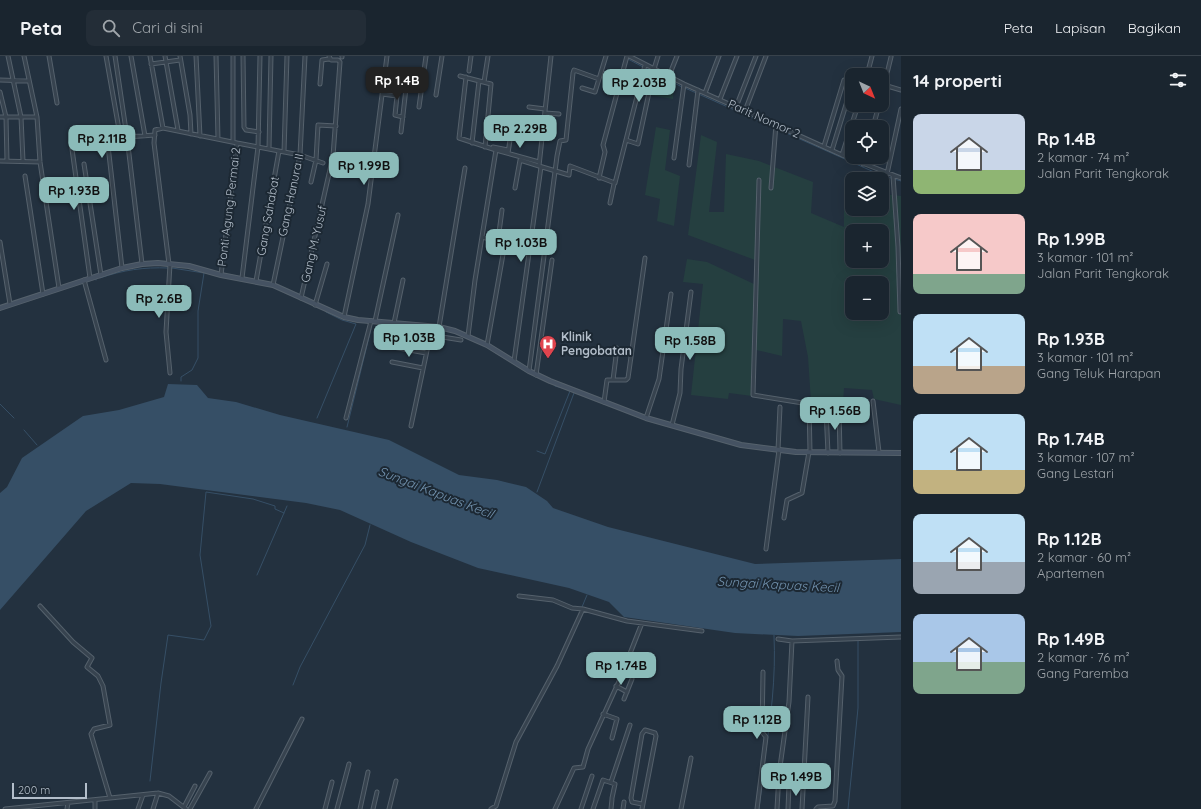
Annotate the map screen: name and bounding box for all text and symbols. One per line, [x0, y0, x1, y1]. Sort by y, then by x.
search box [86, 10, 366, 46]
text: Peta [20, 16, 62, 40]
icon: search [100, 17, 122, 39]
text: Cari di sini [132, 18, 203, 37]
text: Peta [1004, 19, 1033, 37]
text: Lapisan [1055, 19, 1106, 37]
text: Bagikan [1128, 19, 1181, 37]
pin: Rp 1.4B [360, 67, 434, 101]
north arrow [845, 68, 889, 112]
map controls [845, 68, 889, 320]
pin: Rp 2.03B [598, 69, 680, 103]
icon: filters [1167, 69, 1189, 91]
text: 14 properti [913, 70, 1002, 91]
text: Rp 1.4B [375, 72, 419, 88]
text: Rp 2.03B [612, 74, 666, 90]
street label: Parit Nomor 2 [726, 96, 803, 141]
pin: Rp 2.29B [479, 115, 561, 149]
text: Rp 2.29B [493, 120, 547, 136]
button: locate [845, 120, 889, 164]
pin: Rp 2.11B [61, 125, 143, 159]
text: Rp 1.4B [1037, 128, 1096, 149]
text: Rp 2.11B [77, 130, 127, 146]
icon: home [945, 130, 993, 178]
street label: Ponti Agung Permai 2 [214, 146, 243, 267]
text: 2 kamar · 74 m² [1037, 149, 1129, 165]
street label: Gang Hanura II [274, 152, 307, 238]
pin: Rp 1.99B [323, 152, 405, 186]
text: Rp 1.99B [338, 157, 390, 173]
text: Jalan Parit Tengkorak [1037, 165, 1169, 181]
button: layers [845, 172, 889, 216]
street label: Gang Sahabat [253, 175, 282, 257]
pin: Rp 1.93B [33, 177, 115, 211]
text: Rp 1.93B [48, 182, 100, 198]
street label: Gang M. Yusuf [297, 203, 330, 284]
button: + [845, 224, 889, 268]
text: Rp 1.99B [1037, 228, 1105, 249]
pin: Rp 1.03B [480, 229, 562, 263]
icon: home [945, 230, 993, 278]
text: Rp 1.03B [495, 234, 547, 250]
text: 3 kamar · 101 m² [1037, 249, 1133, 265]
text: Jalan Parit Tengkorak [1037, 265, 1169, 281]
button: − [845, 276, 889, 320]
pin: Rp 2.6B [122, 285, 196, 319]
text: Rp 2.6B [135, 290, 183, 306]
pin: Rp 1.03B [368, 324, 450, 358]
pin: Rp 1.58B [649, 327, 731, 361]
text: Rp 1.93B [1037, 328, 1105, 349]
text: Rp 1.03B [383, 329, 435, 345]
place label: Klinik Pengobatan [561, 329, 632, 358]
icon: home [945, 330, 993, 378]
text: Rp 1.58B [664, 332, 716, 348]
hospital icon: Klinik Pengobatan [538, 334, 558, 359]
text: 3 kamar · 101 m² [1037, 349, 1133, 365]
text: Gang Teluk Harapan [1037, 365, 1161, 381]
pin: Rp 1.56B [794, 397, 876, 431]
text: Rp 1.56B [809, 402, 861, 418]
text: Rp 1.74B [1037, 428, 1105, 449]
icon: home [945, 430, 993, 478]
text: 3 kamar · 107 m² [1037, 449, 1135, 465]
water label: Sungai Kapuas Kecil [376, 463, 498, 522]
text: Gang Lestari [1037, 465, 1114, 481]
text: Rp 1.12B [1037, 528, 1102, 549]
icon: home [945, 530, 993, 578]
text: 2 kamar · 60 m² [1037, 549, 1131, 565]
text: Apartemen [1037, 565, 1105, 581]
water label: Sungai Kapuas Kecil [717, 573, 841, 595]
text: Rp 1.49B [1037, 628, 1105, 649]
icon: home [945, 630, 993, 678]
text: 2 kamar · 76 m² [1037, 649, 1130, 665]
pin: Rp 1.74B [580, 652, 662, 686]
text: Rp 1.74B [595, 657, 647, 673]
text: Gang Paremba [1037, 665, 1129, 681]
pin: Rp 1.12B [716, 706, 798, 740]
text: Rp 1.12B [732, 711, 782, 727]
pin: Rp 1.49B [755, 763, 837, 797]
text: Rp 1.49B [770, 768, 822, 784]
scale bar [12, 781, 87, 800]
text: 200 m [18, 783, 50, 797]

